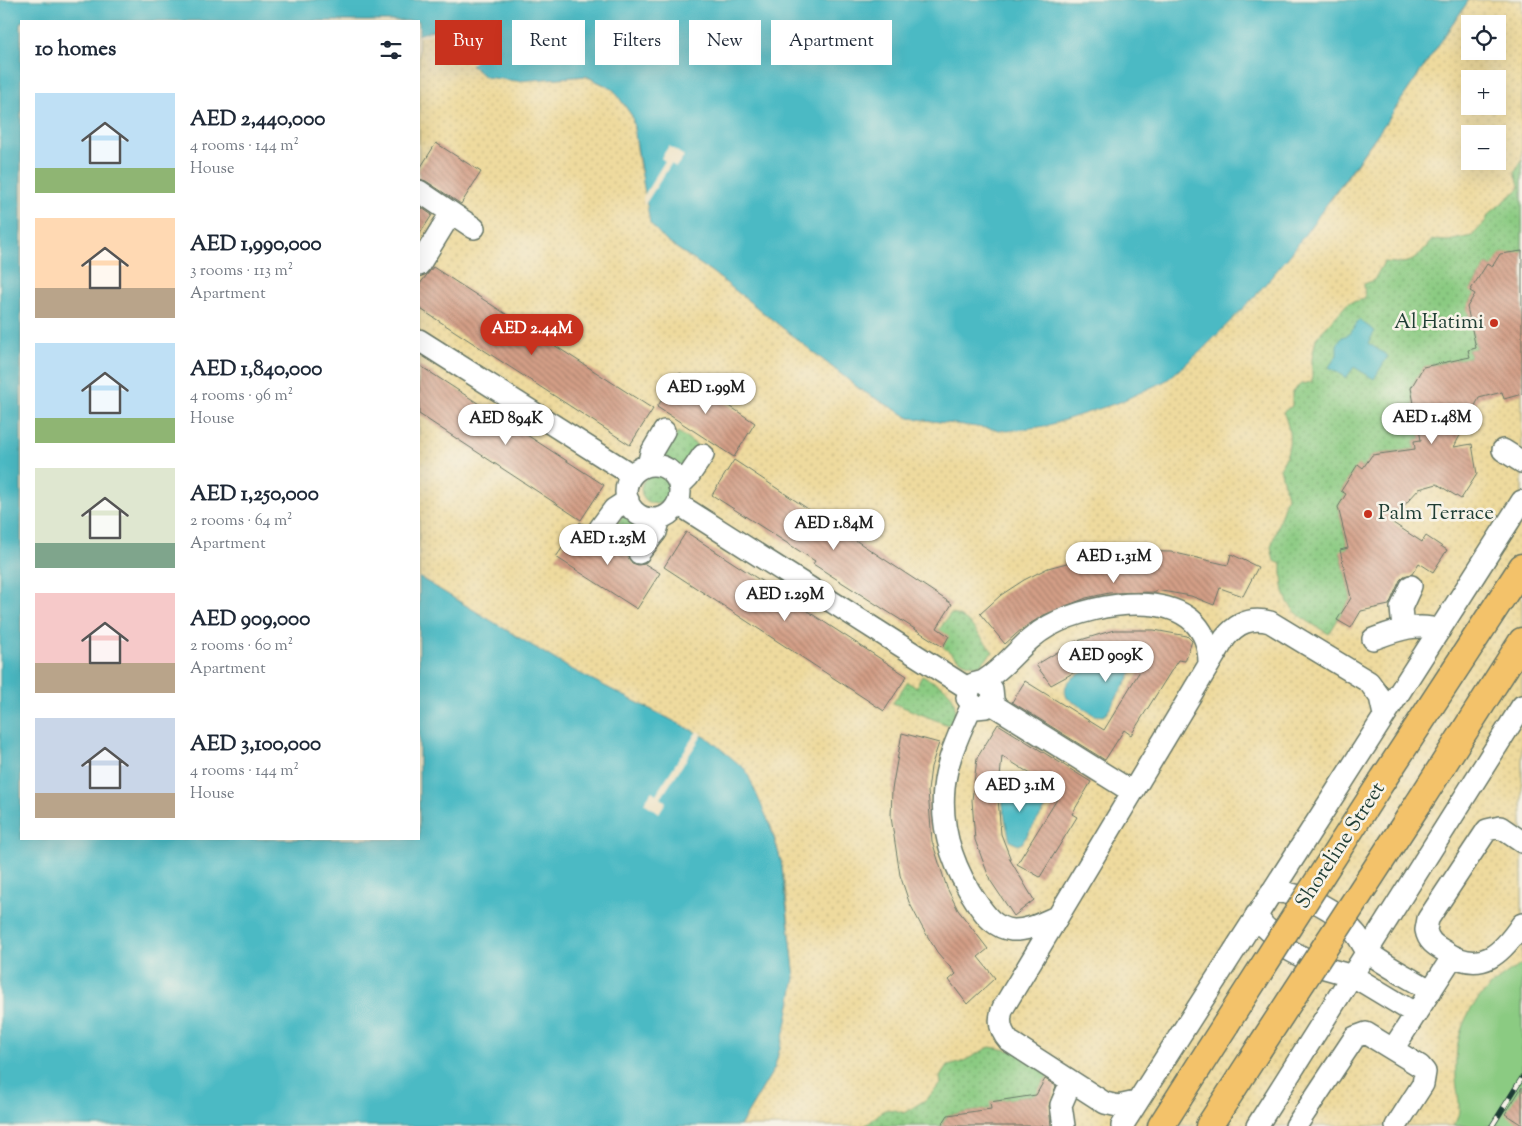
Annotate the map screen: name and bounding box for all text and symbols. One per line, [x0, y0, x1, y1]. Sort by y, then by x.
map controls [1461, 15, 1506, 170]
button: locate [1461, 15, 1506, 60]
chip: Buy [435, 20, 502, 65]
chip: Rent [512, 20, 585, 65]
chip: Filters [595, 20, 679, 65]
chip: New [689, 20, 761, 65]
chip: Apartment [771, 20, 892, 65]
text: 10 homes [35, 35, 116, 65]
icon: filters [377, 36, 405, 64]
button: + [1461, 70, 1506, 115]
text: AED 2,440,000 [190, 105, 325, 135]
icon: home [75, 113, 135, 173]
button: − [1461, 125, 1506, 170]
text: 4 rooms · 144 m² [190, 135, 299, 158]
text: House [190, 158, 234, 181]
text: AED 1,990,000 [190, 230, 322, 260]
icon: home [75, 238, 135, 298]
text: 3 rooms · 113 m² [190, 260, 293, 283]
text: Apartment [190, 283, 266, 306]
place label: Al Hatimi [1394, 308, 1484, 338]
pin: AED 2.44M [475, 314, 589, 356]
marker: Al Hatimi [1488, 317, 1500, 329]
text: AED 2.44M [491, 318, 573, 341]
text: AED 1,840,000 [190, 355, 322, 385]
icon: home [75, 363, 135, 423]
pin: AED 1.99M [649, 372, 763, 415]
text: AED 1.99M [667, 377, 745, 400]
text: 4 rooms · 96 m² [190, 385, 293, 408]
pin: AED 1.48M [1375, 402, 1489, 445]
pin: AED 894K [454, 404, 558, 446]
text: AED 1.48M [1393, 407, 1471, 430]
text: House [190, 408, 234, 431]
text: AED 894K [469, 408, 543, 431]
text: AED 1,250,000 [190, 480, 319, 510]
icon: home [75, 488, 135, 548]
place label: Palm Terrace [1378, 499, 1494, 529]
pin: AED 1.84M [777, 508, 891, 551]
marker: Palm Terrace [1362, 508, 1374, 520]
text: 2 rooms · 64 m² [190, 510, 293, 533]
text: AED 1.84M [795, 513, 873, 536]
pin: AED 1.25M [551, 524, 665, 566]
text: AED 1.25M [570, 528, 646, 551]
text: Apartment [190, 533, 266, 556]
pin: AED 1.31M [1057, 542, 1171, 584]
text: AED 1.31M [1077, 546, 1151, 569]
pin: AED 1.29M [728, 580, 842, 622]
text: AED 1.29M [746, 584, 824, 607]
text: AED 909,000 [190, 605, 310, 635]
icon: home [75, 613, 135, 673]
text: 2 rooms · 60 m² [190, 635, 293, 658]
pin: AED 909K [1054, 640, 1158, 683]
text: AED 909K [1069, 645, 1143, 668]
text: Apartment [190, 658, 266, 681]
text: AED 3,100,000 [190, 730, 321, 760]
icon: home [75, 738, 135, 798]
text: 4 rooms · 144 m² [190, 760, 299, 783]
pin: AED 3.1M [968, 770, 1072, 813]
text: AED 3.1M [985, 775, 1055, 798]
street label: Shoreline Street [1289, 777, 1393, 915]
text: House [190, 783, 234, 806]

